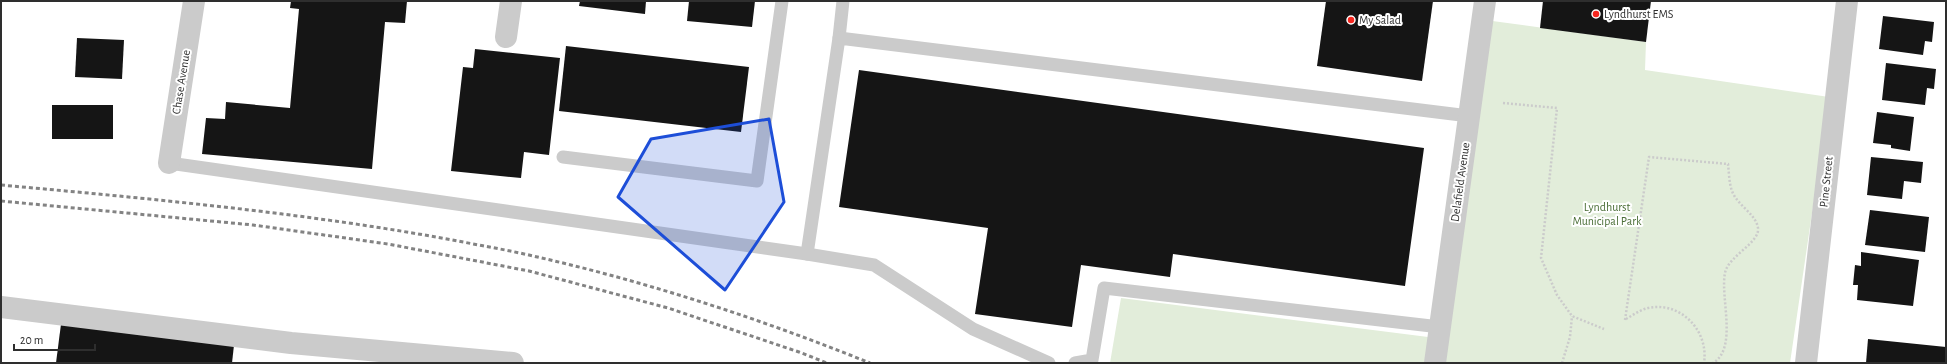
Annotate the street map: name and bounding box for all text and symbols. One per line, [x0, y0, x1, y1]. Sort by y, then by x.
place label: Lyndhurst EMS [1604, 8, 1674, 21]
marker: Lyndhurst EMS [1591, 9, 1601, 19]
place label: My Salad [1359, 14, 1401, 27]
marker: My Salad [1346, 15, 1356, 25]
street label: Chase Avenue [170, 49, 192, 115]
street label: Delafield Avenue [1448, 142, 1472, 222]
street label: Pine Street [1817, 156, 1835, 208]
park label: Lyndhurst Municipal Park [1572, 201, 1642, 227]
scale bar [14, 326, 95, 352]
text: 20 m [20, 334, 43, 346]

